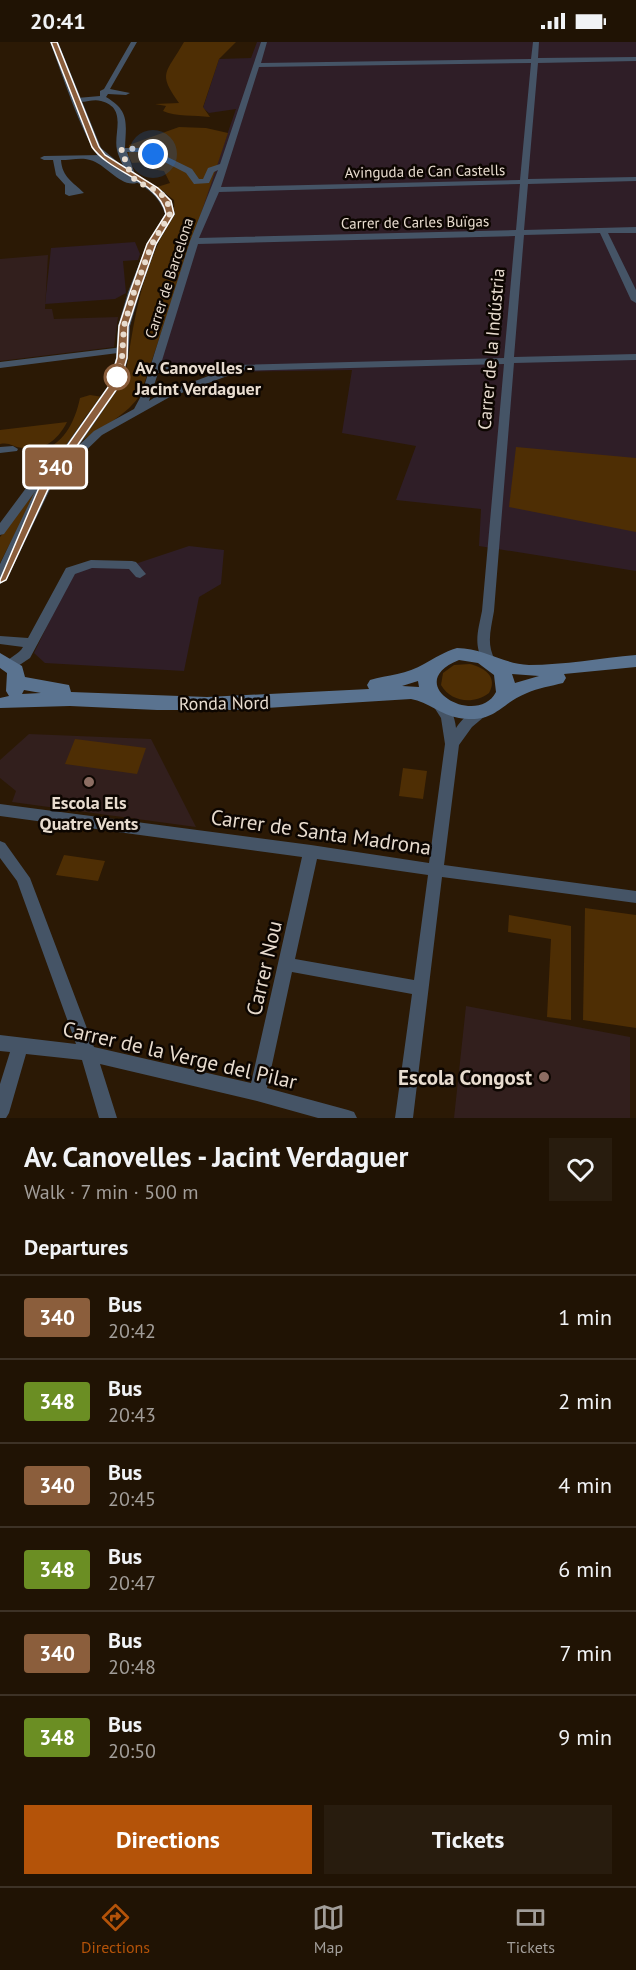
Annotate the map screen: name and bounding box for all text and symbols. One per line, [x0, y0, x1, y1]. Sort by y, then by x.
text: 20:41 [30, 7, 86, 35]
your location [138, 139, 168, 169]
street label: Avinguda de Can Castells [344, 160, 506, 182]
street label: Carrer de Carles Buïgas [341, 211, 489, 233]
street label: Carrer de Barcelona [141, 215, 197, 341]
street label: Carrer de la Indústria [472, 267, 510, 431]
place label: Av. Canovelles - Jacint Verdaguer [134, 356, 262, 400]
marker: Av. Canovelles - Jacint Verdaguer [104, 364, 130, 390]
line badge: 340 [20, 448, 90, 486]
text: 340 [37, 454, 73, 481]
street label: Ronda Nord [179, 691, 269, 715]
marker: Escola Els Quatre Vents [82, 775, 96, 789]
place label: Escola Els Quatre Vents [40, 791, 139, 835]
street label: Carrer de Santa Madrona [209, 803, 433, 861]
street label: Carrer Nou [240, 918, 288, 1018]
street label: Carrer de la Verge del Pilar [60, 1015, 300, 1095]
place label: Escola Congost [398, 1064, 533, 1091]
marker: Escola Congost [537, 1070, 551, 1084]
text: Av. Canovelles - Jacint Verdaguer [24, 1138, 408, 1175]
button: heart [549, 1138, 612, 1201]
text: Walk · 7 min · 500 m [24, 1179, 199, 1205]
text: Departures [24, 1233, 128, 1261]
text: Bus [108, 1290, 142, 1318]
text: 1 min [558, 1303, 612, 1331]
text: 340 [39, 1304, 75, 1331]
text: 20:42 [108, 1318, 156, 1344]
text: Bus [108, 1374, 142, 1402]
text: 2 min [558, 1387, 612, 1415]
text: 348 [39, 1388, 75, 1415]
text: 20:43 [108, 1402, 156, 1428]
text: Bus [108, 1458, 142, 1486]
text: 4 min [558, 1471, 612, 1499]
text: 340 [39, 1472, 75, 1499]
text: 20:45 [108, 1486, 156, 1512]
text: Bus [108, 1542, 142, 1570]
text: 6 min [558, 1555, 612, 1583]
text: 348 [39, 1556, 75, 1583]
text: 20:47 [108, 1570, 156, 1596]
text: Bus [108, 1626, 142, 1654]
text: 7 min [560, 1639, 612, 1667]
text: 340 [39, 1640, 75, 1667]
text: 20:48 [108, 1654, 156, 1680]
text: Bus [108, 1710, 142, 1738]
text: 9 min [558, 1723, 612, 1751]
text: 348 [39, 1724, 75, 1751]
text: 20:50 [108, 1738, 156, 1764]
button: Directions [24, 1805, 312, 1874]
button: Tickets [324, 1805, 612, 1874]
tab: Directions [81, 1901, 150, 1957]
tab: Map [312, 1901, 345, 1957]
tab: Tickets [507, 1901, 555, 1957]

